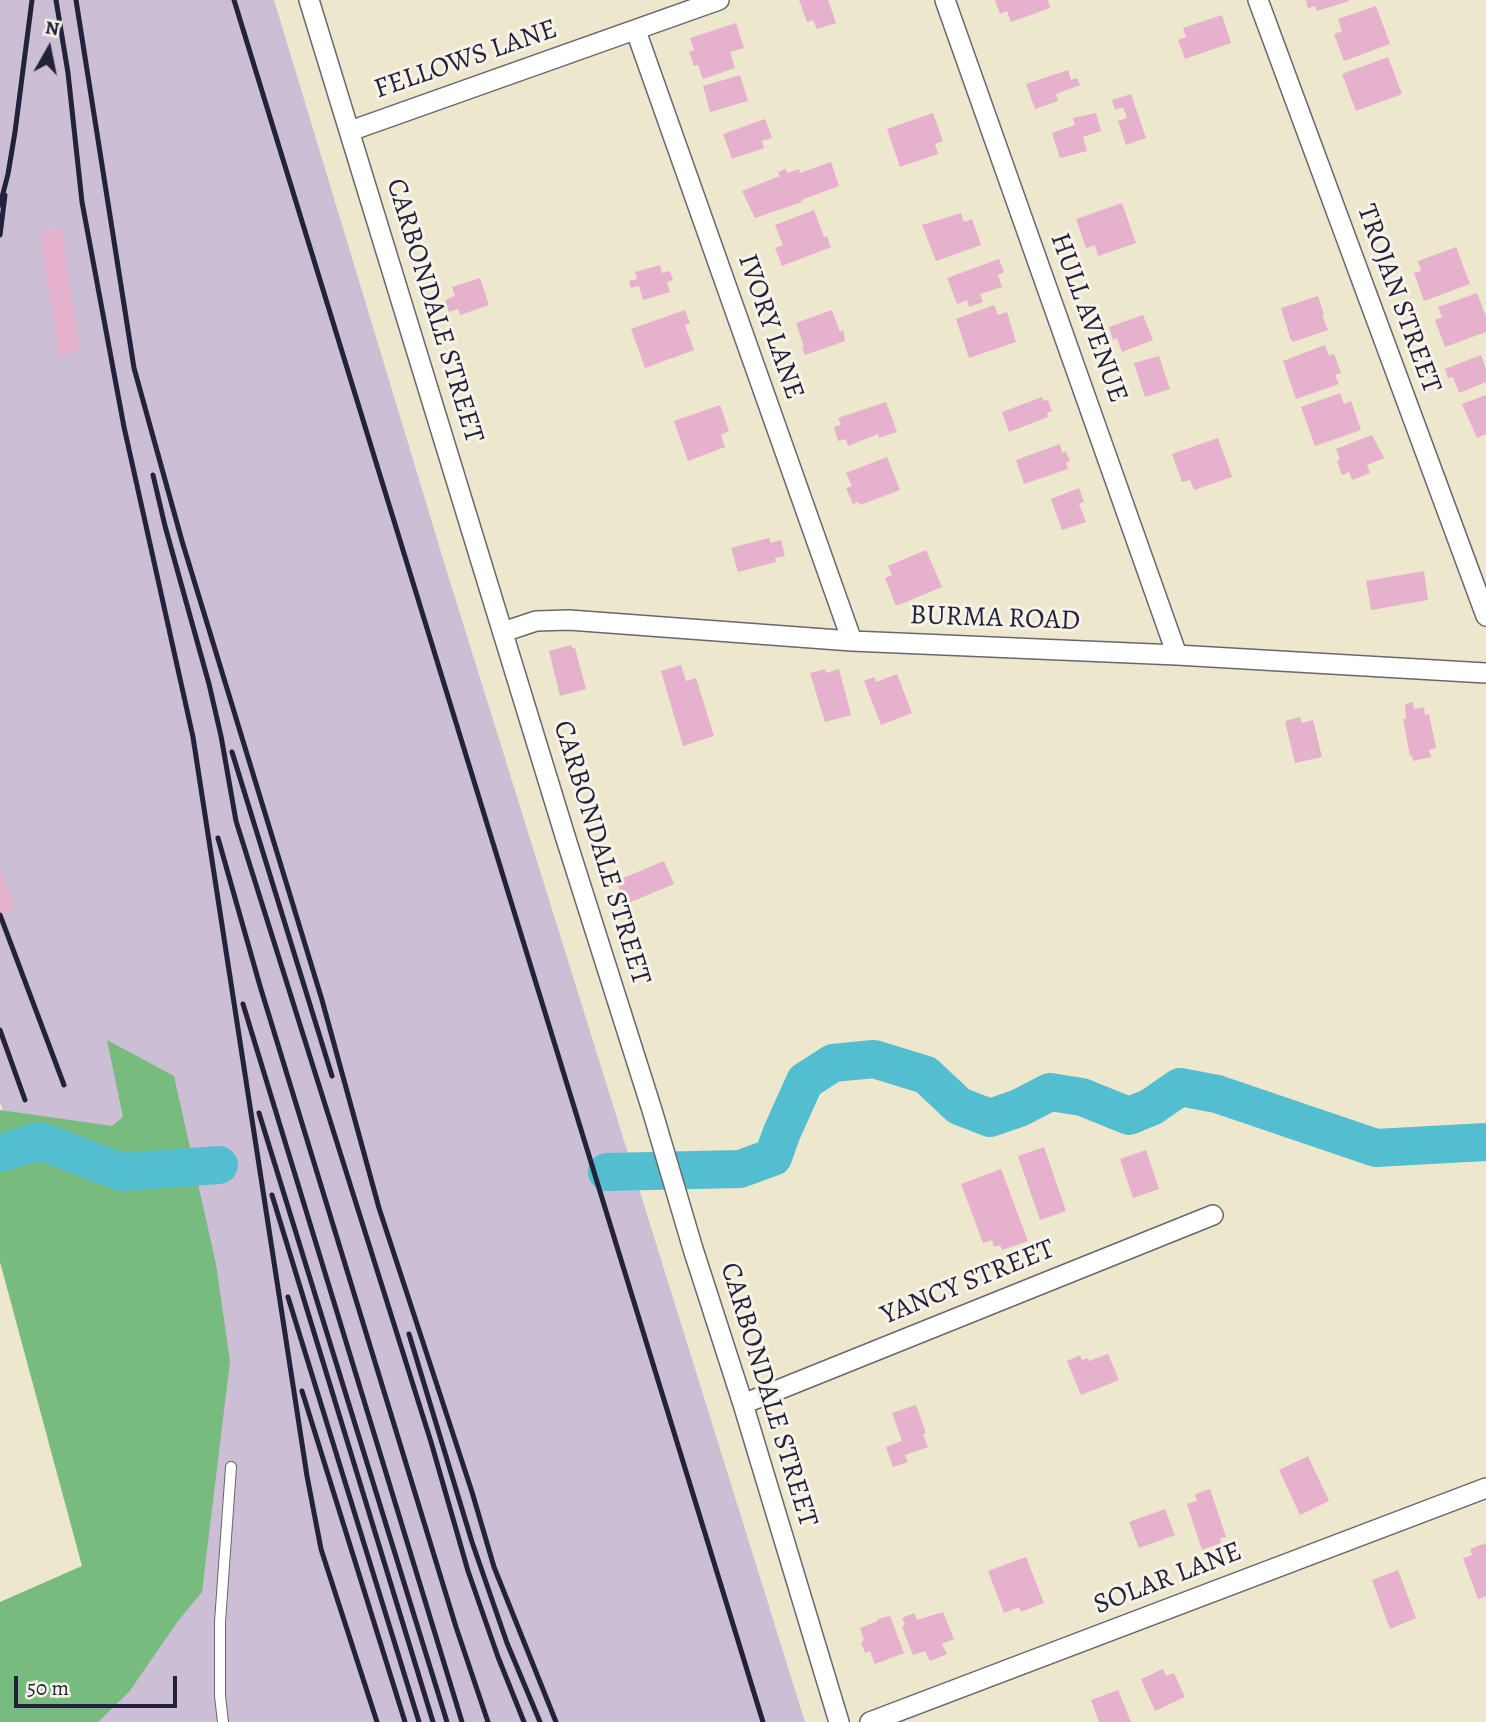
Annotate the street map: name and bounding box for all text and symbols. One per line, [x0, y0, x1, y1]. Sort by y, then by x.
street label: FELLOWS LANE [370, 13, 562, 107]
north arrow [14, 14, 84, 84]
text: N [43, 14, 61, 42]
street label: CARBONDALE STREET [378, 175, 490, 447]
street label: TROJAN STREET [1348, 200, 1448, 398]
street label: HULL AVENUE [1042, 229, 1134, 407]
street label: IVORY LANE [729, 250, 811, 404]
street label: BURMA ROAD [909, 599, 1081, 639]
street label: CARBONDALE STREET [545, 717, 657, 989]
street label: YANCY STREET [876, 1233, 1060, 1333]
street label: CARBONDALE STREET [712, 1259, 824, 1531]
street label: SOLAR LANE [1089, 1535, 1247, 1623]
scale bar [18, 1662, 180, 1706]
text: 50 m [27, 1674, 69, 1702]

